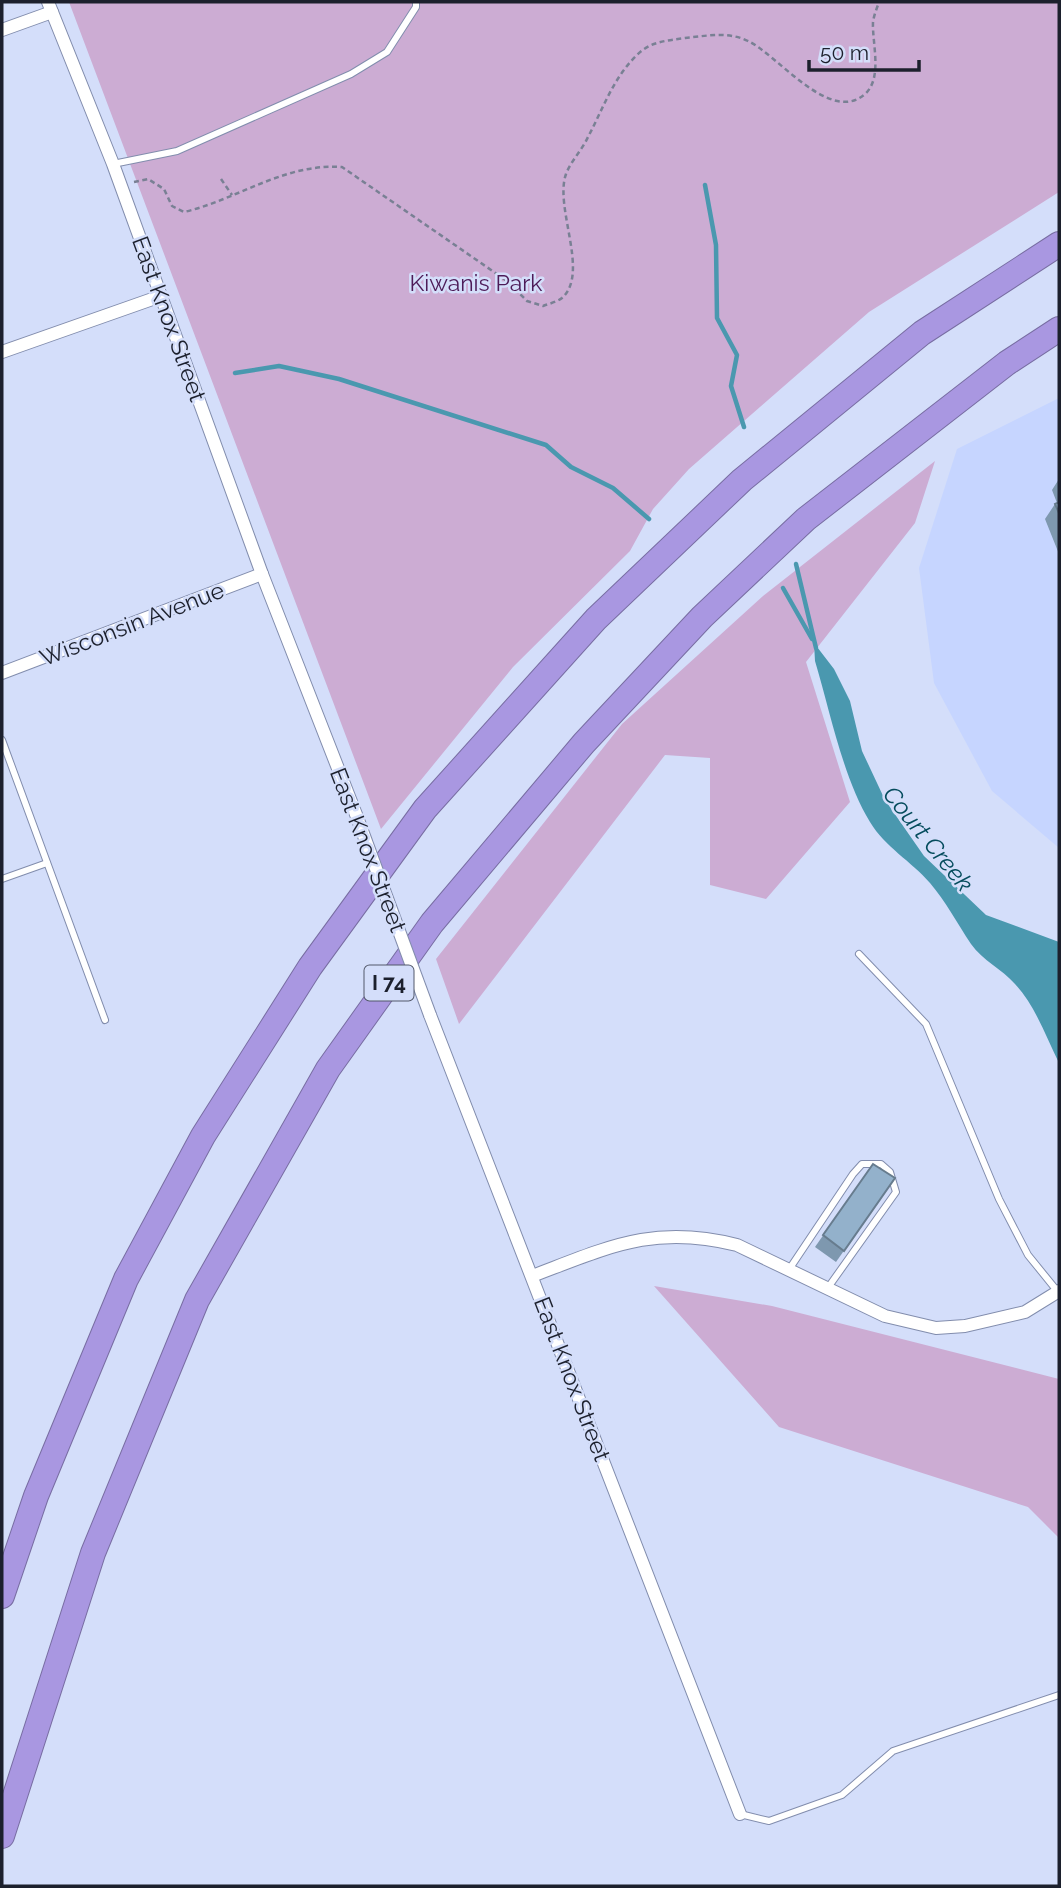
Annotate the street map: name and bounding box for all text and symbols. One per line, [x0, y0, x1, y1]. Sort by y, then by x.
scale bar [809, 28, 919, 72]
text: 50 m [820, 40, 869, 65]
street label: East Knox Street [127, 233, 212, 405]
park label: Kiwanis Park [409, 269, 543, 296]
street label: Wisconsin Avenue [36, 576, 228, 671]
street label: East Knox Street [325, 764, 412, 936]
water label: Court Creek [877, 780, 980, 897]
road number: I 74 [364, 965, 414, 1000]
street label: East Knox Street [529, 1293, 616, 1465]

